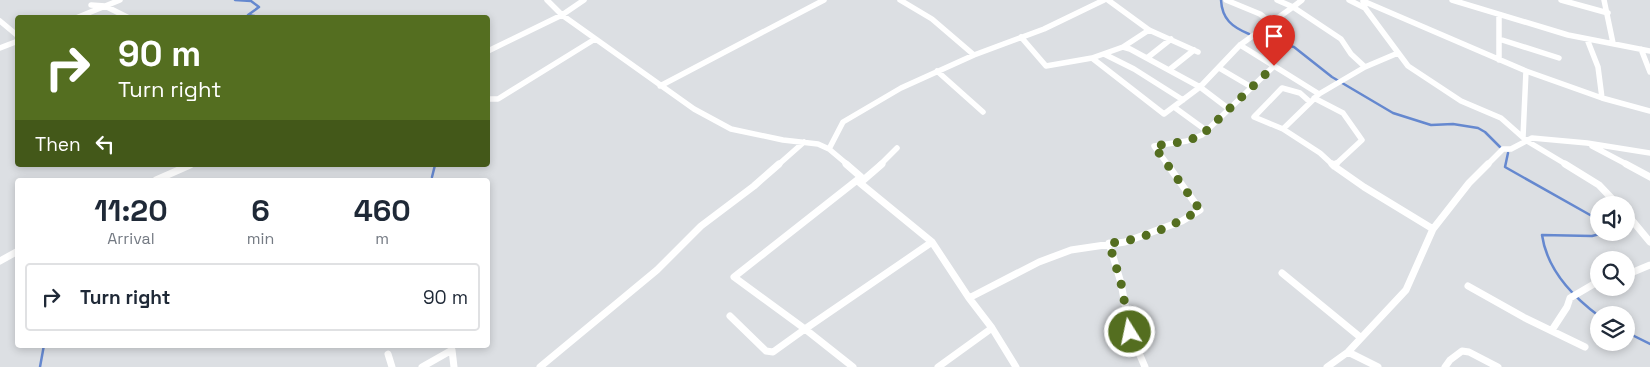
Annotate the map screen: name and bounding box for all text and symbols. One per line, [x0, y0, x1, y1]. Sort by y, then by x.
pin [1253, 15, 1295, 66]
icon: arrive [1260, 22, 1288, 50]
text: 90 m [118, 32, 201, 76]
icon: right [35, 35, 100, 100]
text: Turn right [118, 75, 221, 103]
icon: left [91, 130, 119, 158]
text: Then [35, 132, 81, 157]
text: 11:20 [94, 191, 168, 230]
text: 6 [251, 191, 270, 230]
text: 460 [354, 191, 411, 230]
map controls [1590, 196, 1635, 351]
button: sound [1590, 196, 1635, 241]
text: Arrival [107, 228, 155, 249]
text: min [247, 228, 274, 249]
text: m [375, 228, 389, 249]
button: search [1590, 251, 1635, 296]
icon: right [37, 283, 65, 311]
text: Turn right [80, 285, 170, 310]
text: 90 m [423, 285, 468, 310]
position arrow [1103, 305, 1155, 357]
button: layers [1590, 306, 1635, 351]

